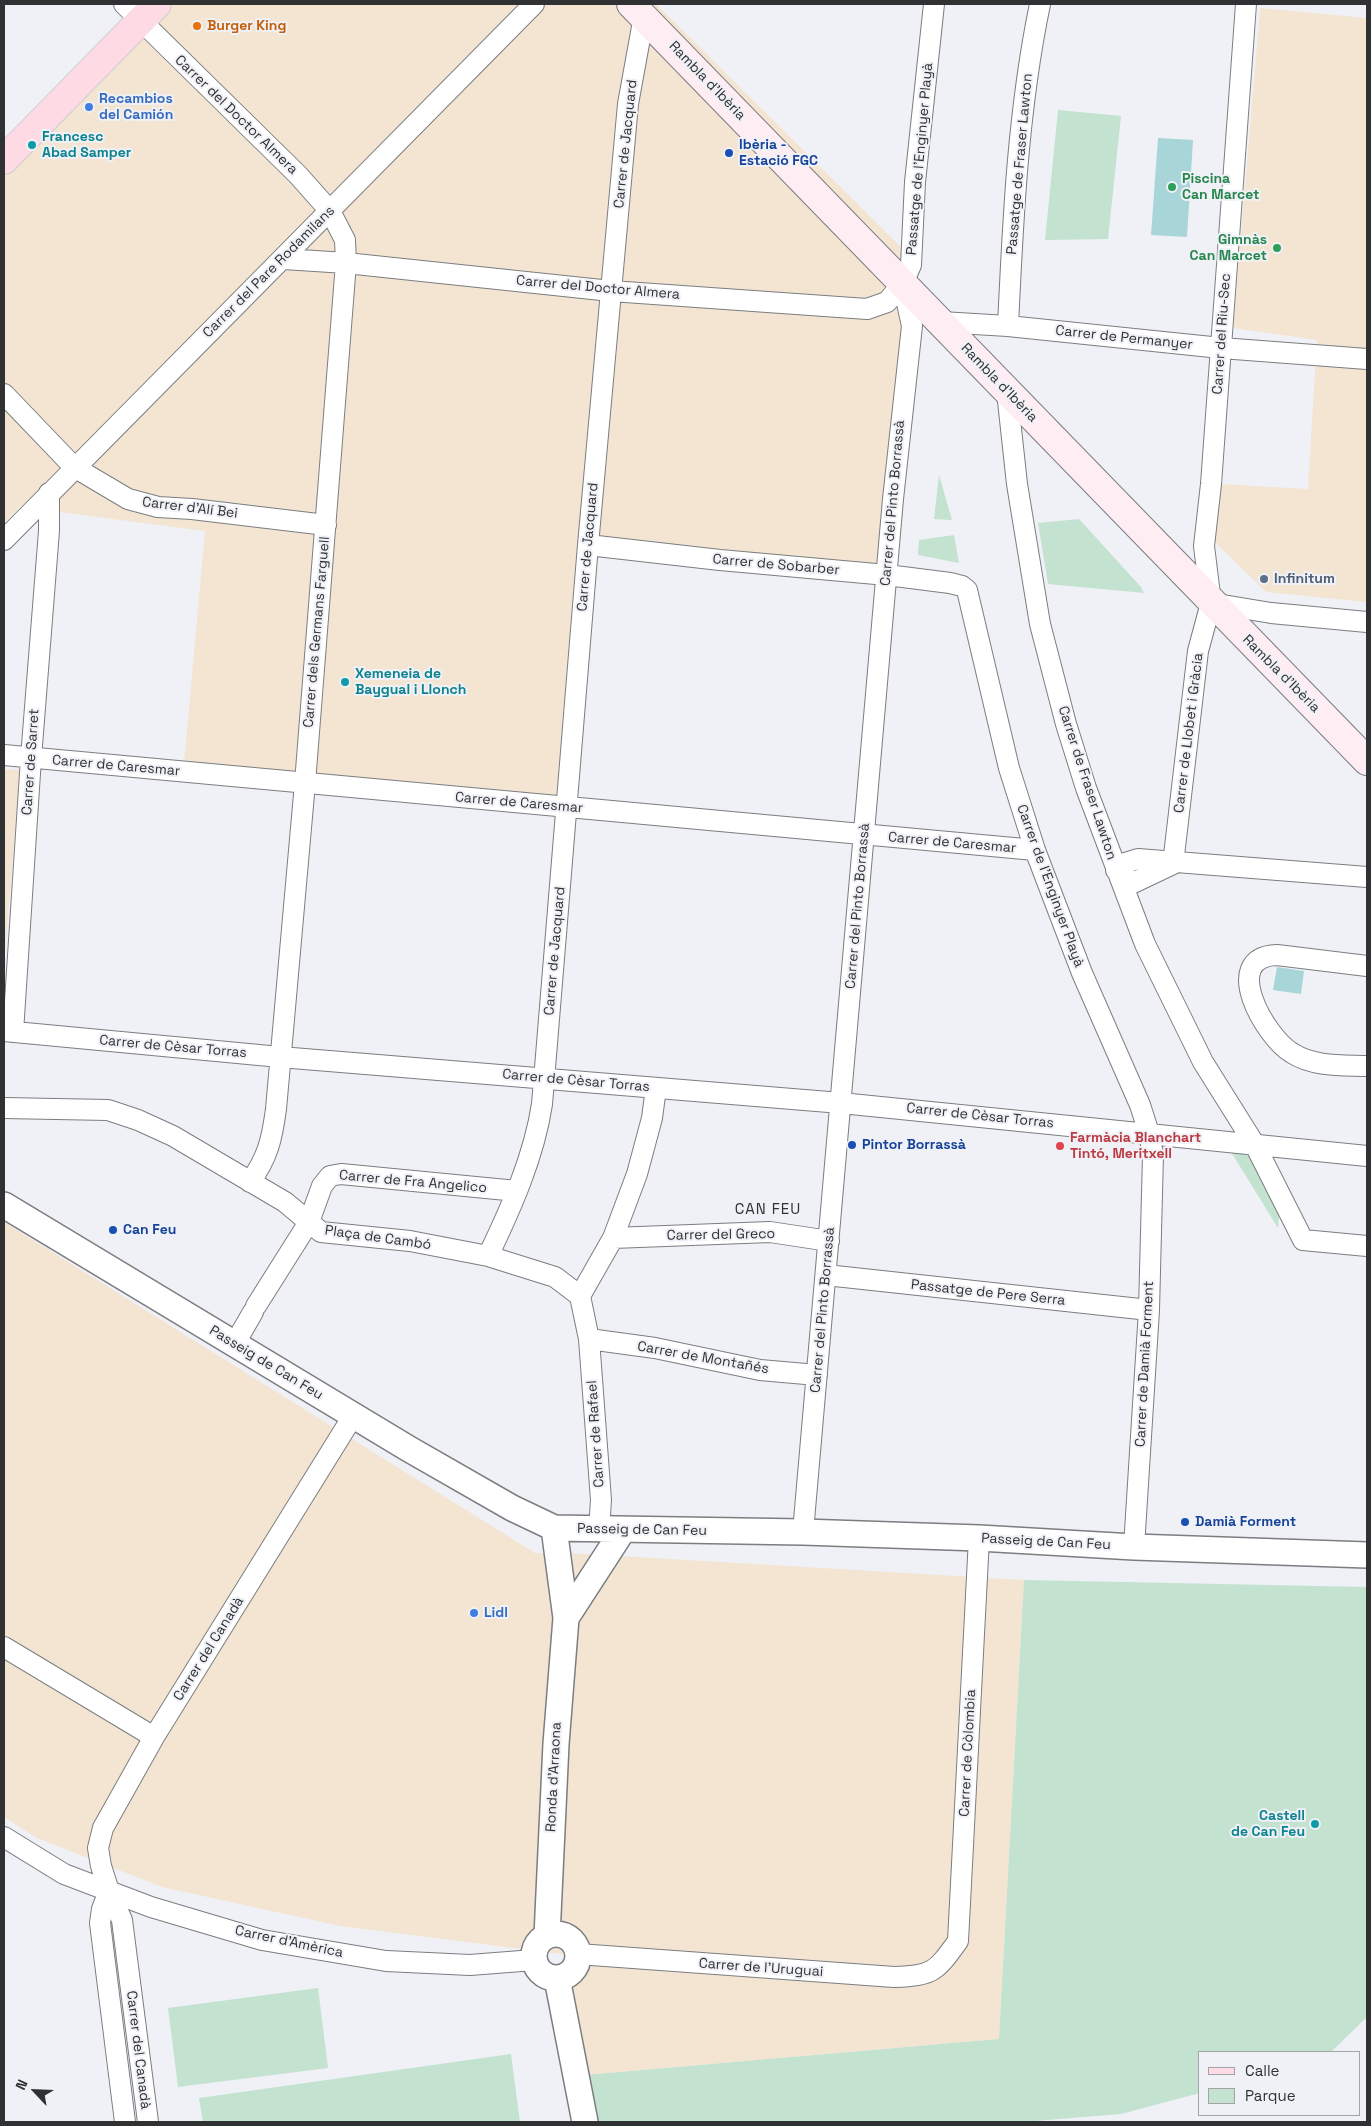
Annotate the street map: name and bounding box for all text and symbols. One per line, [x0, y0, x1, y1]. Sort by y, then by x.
place label: Burger King [207, 18, 286, 34]
marker: Burger King [191, 20, 203, 32]
street label: Rambla d'Ibèria [665, 38, 749, 124]
street label: Carrer del Doctor Almera [171, 52, 301, 178]
street label: Passatge de l'Enginyer Playà [903, 62, 937, 256]
street label: Passatge de Fraser Lawton [1004, 73, 1036, 255]
street label: Carrer de Jacquard [611, 79, 641, 209]
place label: Recambios del Camión [99, 91, 173, 124]
marker: Recambios del Camión [83, 101, 95, 113]
place label: Francesc Abad Samper [42, 129, 131, 162]
place label: Ibèria - Estació FGC [739, 137, 818, 170]
marker: Francesc Abad Samper [26, 139, 38, 151]
marker: Ibèria - Estació FGC [723, 147, 735, 159]
place label: Piscina Can Marcet [1182, 171, 1259, 203]
marker: Piscina Can Marcet [1166, 181, 1178, 193]
street label: Carrer del Pare Rodamilans [200, 203, 338, 341]
place label: Gimnàs Can Marcet [1190, 232, 1267, 264]
marker: Gimnàs Can Marcet [1271, 242, 1283, 254]
street label: Carrer del Doctor Almera [515, 272, 681, 304]
street label: Carrer del Riu-Sec [1209, 273, 1235, 395]
street label: Carrer de Permanyer [1055, 322, 1193, 354]
street label: Rambla d'Ibèria [957, 340, 1041, 426]
street label: Carrer del Pinto Borrassà [877, 419, 909, 587]
street label: Carrer de Jacquard [574, 482, 602, 612]
street label: Carrer d'Alí Bei [141, 494, 239, 522]
street label: Carrer dels Germans Farguell [300, 536, 334, 728]
street label: Carrer de Sobarber [712, 551, 840, 579]
place label: Infinitum [1274, 571, 1335, 587]
marker: Infinitum [1258, 573, 1270, 585]
street label: Rambla d'Ibèria [1239, 632, 1323, 716]
street label: Carrer de Llobet i Gràcia [1171, 652, 1207, 814]
place label: Xemeneia de Baygual i Llonch [355, 666, 466, 699]
marker: Xemeneia de Baygual i Llonch [339, 676, 351, 688]
street label: Carrer de Fraser Lawton [1054, 704, 1120, 862]
street label: Carrer de Sarret [19, 708, 43, 816]
street label: Carrer de Caresmar [51, 752, 181, 780]
street label: Carrer de Caresmar [454, 789, 584, 817]
street label: Carrer de l'Enginyer Playà [1013, 802, 1087, 970]
street label: Carrer del Pinto Borrassà [842, 822, 874, 990]
street label: Carrer de Caresmar [887, 829, 1017, 857]
street label: Carrer de Jacquard [541, 886, 569, 1016]
street label: Carrer de Cèsar Torras [98, 1032, 248, 1062]
street label: Carrer de Cèsar Torras [501, 1066, 651, 1096]
street label: Carrer de Cèsar Torras [905, 1100, 1055, 1132]
place label: Farmàcia Blanchart Tintó, Meritxell [1070, 1130, 1201, 1162]
place label: Pintor Borrassà [862, 1137, 966, 1153]
marker: Pintor Borrassà [846, 1139, 858, 1151]
marker: Farmàcia Blanchart Tintó, Meritxell [1054, 1140, 1066, 1152]
street label: Carrer de Fra Angelico [338, 1167, 488, 1197]
district label: CAN FEU [734, 1201, 802, 1219]
place label: Can Feu [123, 1222, 176, 1238]
street label: Plaça de Cambó [324, 1222, 432, 1254]
marker: Can Feu [107, 1224, 119, 1236]
street label: Carrer del Greco [667, 1226, 775, 1244]
street label: Carrer del Pinto Borrassà [807, 1226, 839, 1394]
street label: Passatge de Pere Serra [910, 1277, 1066, 1309]
street label: Carrer de Damià Forment [1132, 1280, 1158, 1448]
street label: Passeig de Can Feu [206, 1322, 326, 1404]
street label: Carrer de Montañés [636, 1338, 770, 1378]
street label: Carrer de Rafael [584, 1380, 608, 1488]
place label: Damià Forment [1195, 1514, 1296, 1530]
marker: Damià Forment [1179, 1516, 1191, 1528]
street label: Passeig de Can Feu [577, 1520, 707, 1540]
street label: Passeig de Can Feu [981, 1530, 1111, 1554]
street label: Carrer del Canadà [170, 1594, 248, 1704]
place label: Lidl [484, 1605, 508, 1621]
marker: Lidl [468, 1607, 480, 1619]
street label: Carrer de Còlombia [956, 1689, 980, 1817]
street label: Ronda d'Arraona [543, 1721, 565, 1833]
place label: Castell de Can Feu [1231, 1808, 1305, 1840]
marker: Castell de Can Feu [1309, 1818, 1321, 1830]
street label: Carrer d'Amèrica [233, 1922, 345, 1962]
street label: Carrer de l'Uruguai [698, 1955, 824, 1981]
street label: Carrer del Canadà [122, 1990, 154, 2110]
legend [1198, 2051, 1361, 2116]
text: Calle [1245, 2061, 1280, 2080]
north arrow [10, 2066, 60, 2116]
text: N [11, 2077, 32, 2093]
text: Parque [1245, 2086, 1296, 2105]

